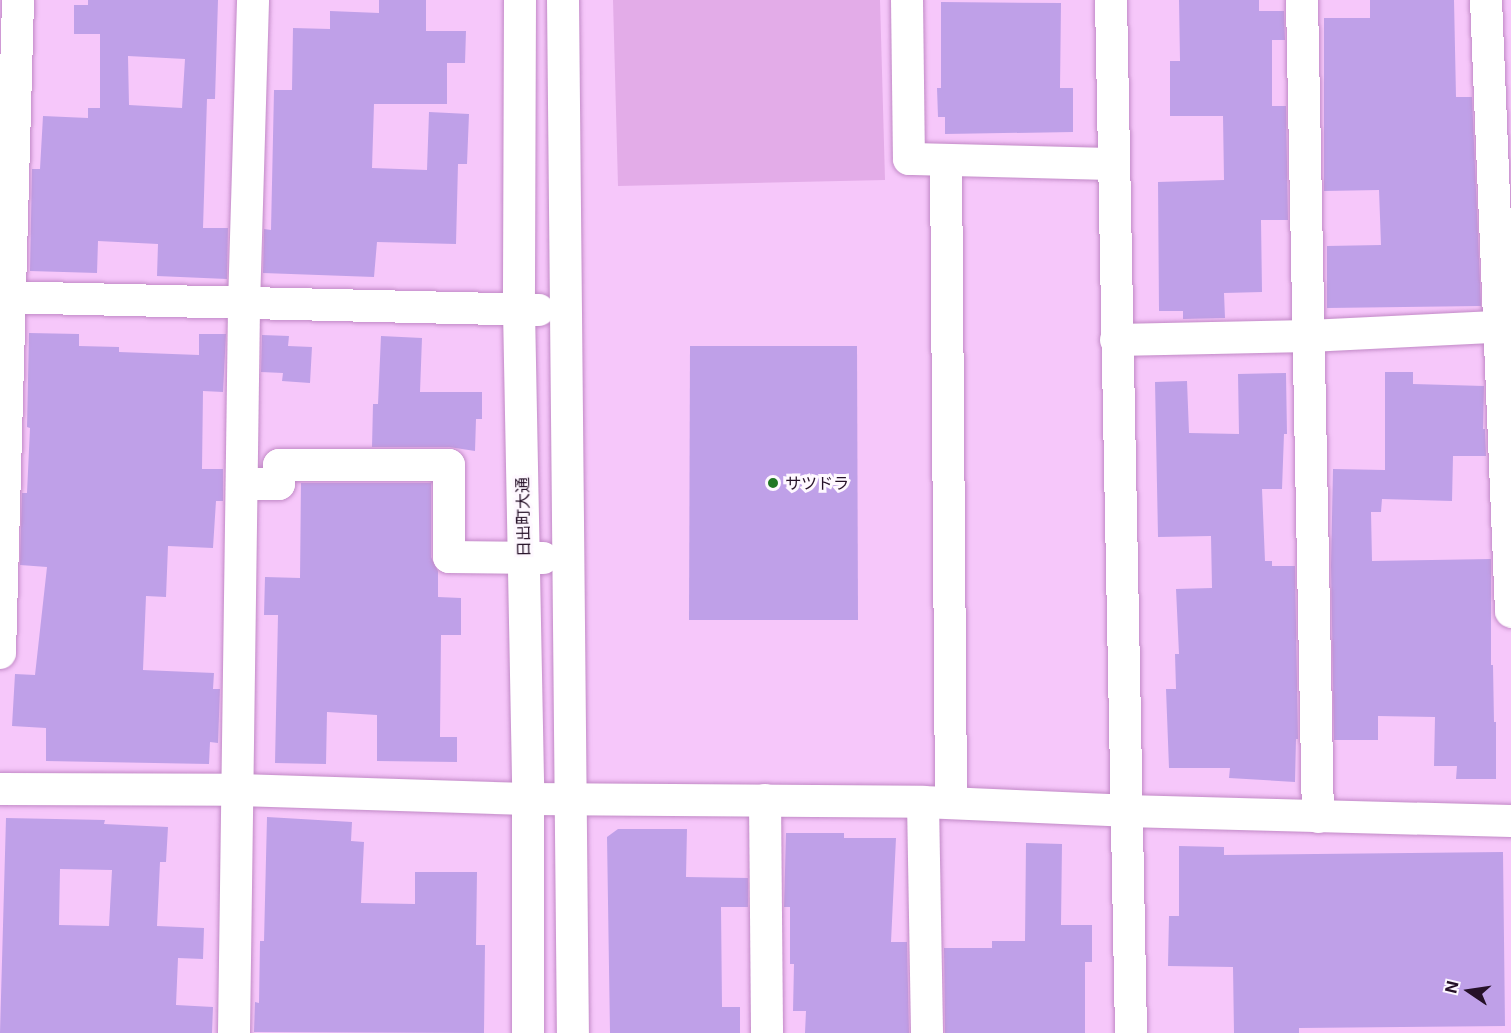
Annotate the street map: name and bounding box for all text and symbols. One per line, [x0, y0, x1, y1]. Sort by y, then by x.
place label: サツドラ [785, 473, 849, 493]
marker: サツドラ [766, 476, 780, 490]
street label: 日出町大通 [513, 477, 533, 557]
north arrow [1439, 961, 1499, 1021]
text: N [1440, 979, 1463, 995]

